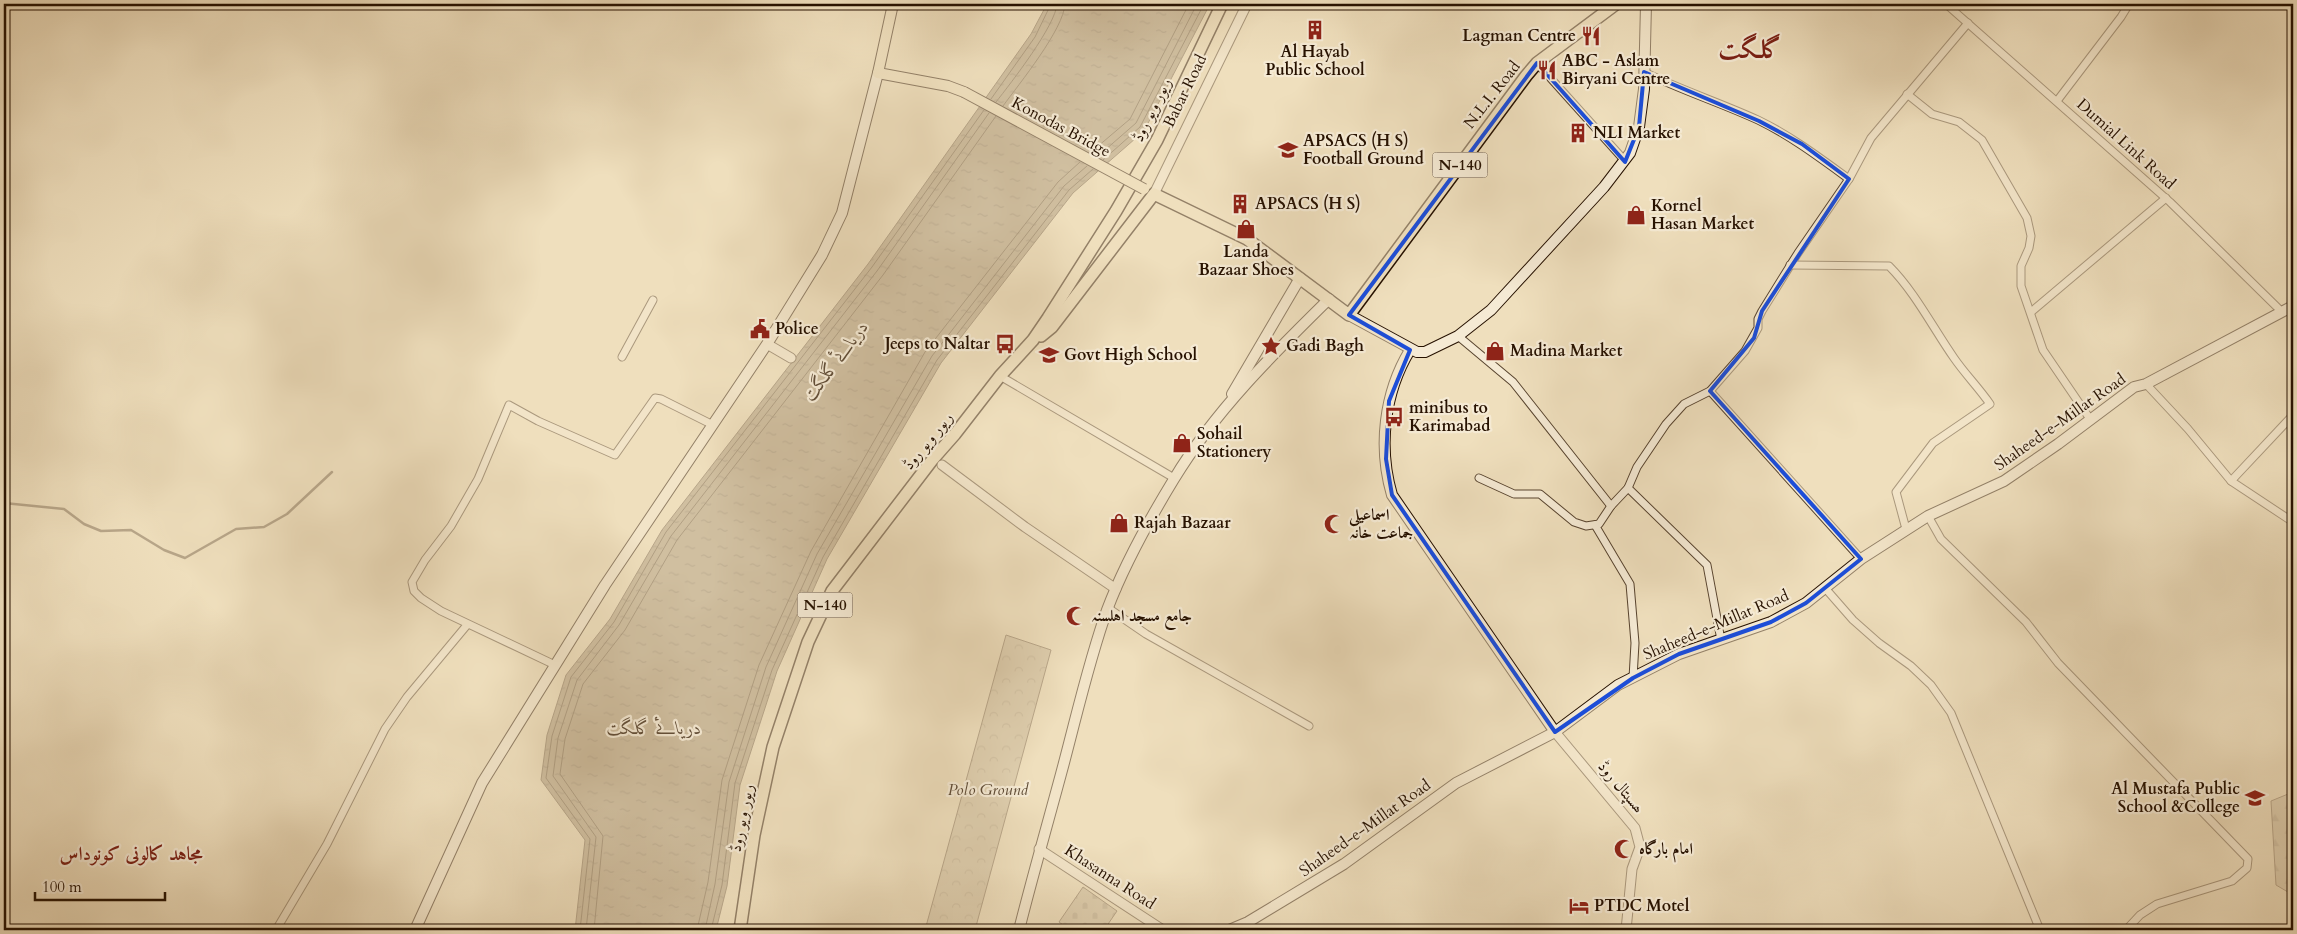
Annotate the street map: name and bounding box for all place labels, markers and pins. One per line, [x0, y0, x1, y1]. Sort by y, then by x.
building icon: Al Hayab Public School [1304, 19, 1326, 41]
place label: Lagman Centre [1462, 25, 1576, 47]
restaurant icon: Lagman Centre [1580, 25, 1602, 47]
place label: Al Hayab Public School [1265, 41, 1365, 81]
place label: ABC - Aslam Biryani Centre [1562, 50, 1670, 90]
restaurant icon: ABC - Aslam Biryani Centre [1536, 59, 1558, 81]
building icon: NLI Market [1567, 122, 1589, 144]
place label: NLI Market [1593, 122, 1681, 144]
place label: APSACS (H S) Football Ground [1303, 130, 1424, 170]
school or university icon: APSACS (H S) Football Ground [1277, 139, 1299, 161]
building icon: APSACS (H S) [1229, 193, 1251, 215]
place label: APSACS (H S) [1255, 193, 1361, 215]
place label: Kornel Hasan Market [1651, 195, 1754, 235]
shop icon: Kornel Hasan Market [1625, 204, 1647, 226]
shop icon: Landa Bazaar Shoes [1235, 218, 1257, 240]
place label: Landa Bazaar Shoes [1198, 241, 1294, 281]
public building icon: Police [749, 318, 771, 340]
place label: Police [775, 318, 819, 340]
place label: Jeeps to Naltar [883, 333, 991, 355]
bus stop icon: Jeeps to Naltar [994, 333, 1016, 355]
place icon: Gadi Bagh [1260, 335, 1282, 357]
place label: Gadi Bagh [1286, 335, 1364, 357]
shop icon: Madina Market [1484, 340, 1506, 362]
place label: Madina Market [1510, 340, 1623, 362]
school or university icon: Govt High School [1038, 344, 1060, 366]
place label: Govt High School [1064, 344, 1197, 366]
place label: minibus to Karimabad [1409, 397, 1490, 437]
bus stop icon: minibus to Karimabad [1383, 406, 1405, 428]
place label: Sohail Stationery [1197, 423, 1271, 463]
shop icon: Sohail Stationery [1171, 432, 1193, 454]
place label: اسماعیلی جماعت خانہ [1348, 504, 1413, 544]
shop icon: Rajah Bazaar [1108, 512, 1130, 534]
place label: Rajah Bazaar [1134, 512, 1231, 534]
mosque icon: اسماعیلی جماعت خانہ [1323, 513, 1345, 535]
mosque icon: جامع مسجد اہلسنہ [1065, 605, 1087, 627]
place label: جامع مسجد اہلسنہ [1091, 605, 1192, 631]
place label: Al Mustafa Public School &College [2111, 778, 2240, 818]
school or university icon: Al Mustafa Public School &College [2244, 787, 2266, 809]
mosque icon: امام بارگاہ [1613, 838, 1635, 860]
place label: امام بارگاہ [1639, 838, 1693, 863]
hotel icon: PTDC Motel [1568, 895, 1590, 917]
place label: PTDC Motel [1594, 895, 1690, 917]

